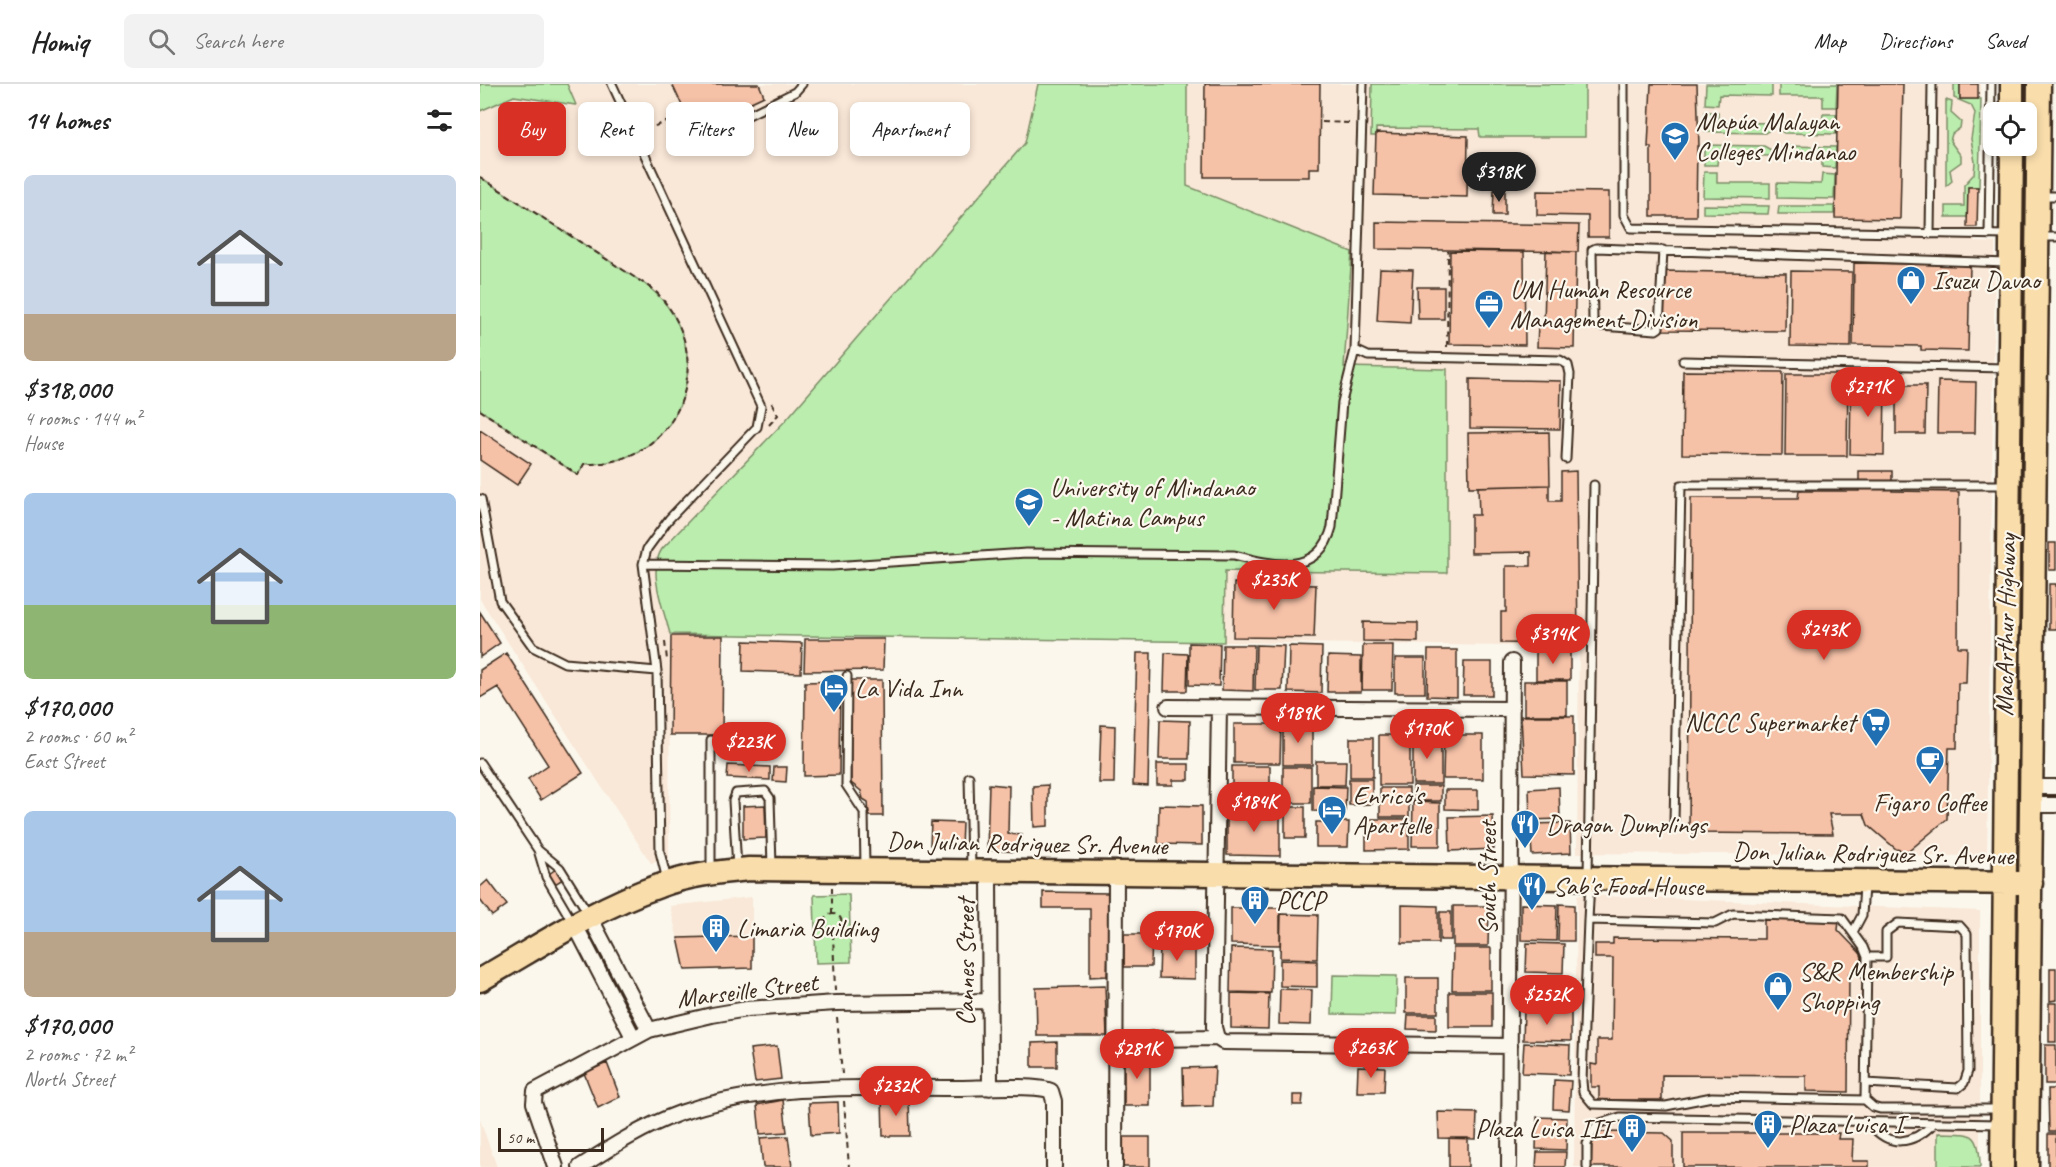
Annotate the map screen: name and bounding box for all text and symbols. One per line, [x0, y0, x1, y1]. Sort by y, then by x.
search box [124, 14, 544, 68]
text: Homiq [30, 24, 88, 59]
icon: search [145, 25, 178, 58]
text: Search here [193, 27, 283, 55]
text: Map [1814, 28, 1846, 54]
text: Directions [1879, 28, 1952, 54]
text: Saved [1985, 28, 2026, 54]
chip: Buy [498, 102, 566, 156]
chip: Rent [578, 102, 654, 156]
chip: Filters [666, 102, 754, 156]
chip: New [766, 102, 838, 156]
chip: Apartment [850, 102, 970, 156]
map controls [1983, 102, 2037, 156]
button: locate [1983, 102, 2037, 156]
text: 14 homes [24, 104, 109, 137]
icon: filters [423, 104, 456, 137]
place label: Mapúa Malayan Colleges Mindanao [1696, 105, 1857, 168]
school or university icon: Mapúa Malayan Colleges Mindanao [1659, 120, 1691, 162]
pin: $318K [1457, 152, 1541, 203]
text: $318K [1476, 159, 1522, 184]
icon: home [186, 214, 294, 322]
shop icon: Isuzu Davao [1895, 264, 1927, 306]
place label: Isuzu Davao [1932, 264, 2042, 297]
place label: UM Human Resource Management Division [1510, 273, 1698, 336]
office icon: UM Human Resource Management Division [1473, 288, 1505, 330]
pin: $271K [1826, 367, 1910, 418]
text: $318,000 [24, 373, 111, 406]
text: $271K [1845, 374, 1891, 399]
text: 4 rooms · 144 m² [24, 406, 141, 431]
text: House [24, 431, 63, 456]
place label: University of Mindanao - Matina Campus [1050, 471, 1257, 534]
school or university icon: University of Mindanao - Matina Campus [1013, 486, 1045, 528]
icon: home [186, 532, 294, 640]
street label: MacArthur Highway [1987, 532, 2024, 716]
pin: $235K [1232, 560, 1316, 611]
text: $235K [1251, 567, 1297, 592]
pin: $243K [1782, 610, 1866, 661]
pin: $314K [1511, 614, 1595, 665]
text: $243K [1801, 617, 1847, 642]
text: $314K [1530, 621, 1576, 646]
hotel icon: La Vida Inn [818, 672, 850, 714]
place label: La Vida Inn [855, 672, 964, 705]
text: $170,000 [24, 691, 111, 724]
pin: $189K [1256, 693, 1340, 744]
text: $189K [1275, 700, 1321, 725]
place label: NCCC Supermarket [1685, 706, 1858, 739]
supermarket icon: NCCC Supermarket [1860, 706, 1892, 748]
pin: $170K [1385, 709, 1469, 760]
text: $170K [1404, 716, 1450, 741]
pin: $223K [707, 722, 791, 773]
text: 2 rooms · 60 m² [24, 724, 132, 749]
text: $223K [726, 729, 772, 754]
cafe icon: Figaro Coffee [1914, 744, 1946, 786]
text: East Street [24, 749, 105, 774]
place label: Enrico's Apartelle [1353, 779, 1432, 842]
pin: $184K [1212, 782, 1296, 833]
place label: Figaro Coffee [1874, 786, 1988, 819]
text: $184K [1231, 789, 1277, 814]
hotel icon: Enrico's Apartelle [1316, 794, 1348, 836]
restaurant icon: Dragon Dumplings [1509, 808, 1541, 850]
place label: Dragon Dumplings [1546, 808, 1709, 841]
street label: South Street [1471, 819, 1504, 935]
street label: Don Julian Rodriguez Sr. Avenue [886, 825, 1169, 862]
street label: Don Julian Rodriguez Sr. Avenue [1732, 835, 2015, 872]
icon: home [186, 850, 294, 958]
restaurant icon: Sab's Food House [1516, 870, 1548, 912]
place label: Sab's Food House [1553, 870, 1705, 903]
building icon: PCCP [1239, 884, 1271, 926]
place label: PCCP [1276, 884, 1329, 917]
street label: Cannes Street [949, 895, 982, 1026]
pin: $170K [1135, 911, 1219, 962]
building icon: Limaria Building [700, 912, 732, 954]
place label: Limaria Building [737, 912, 880, 945]
text: $170K [1154, 918, 1200, 943]
place label: S&R Membership Shopping [1799, 955, 1955, 1018]
street label: Marseille Street [675, 965, 822, 1015]
shop icon: S&R Membership Shopping [1762, 970, 1794, 1012]
pin: $252K [1505, 975, 1589, 1026]
text: $252K [1524, 982, 1570, 1007]
text: $170,000 [24, 1009, 111, 1042]
pin: $263K [1329, 1028, 1413, 1079]
pin: $281K [1095, 1029, 1179, 1080]
text: $263K [1348, 1035, 1394, 1060]
text: $281K [1114, 1036, 1160, 1061]
text: 2 rooms · 72 m² [24, 1042, 132, 1067]
pin: $232K [854, 1066, 938, 1117]
text: North Street [24, 1067, 114, 1092]
text: $232K [873, 1073, 919, 1098]
building icon: Plaza Luisa I [1752, 1108, 1784, 1150]
place label: Plaza Luisa I [1789, 1108, 1909, 1141]
place label: Plaza Luisa III [1475, 1112, 1617, 1145]
building icon: Plaza Luisa III [1616, 1112, 1648, 1154]
scale bar [498, 1125, 604, 1152]
text: 50 m [507, 1128, 534, 1148]

